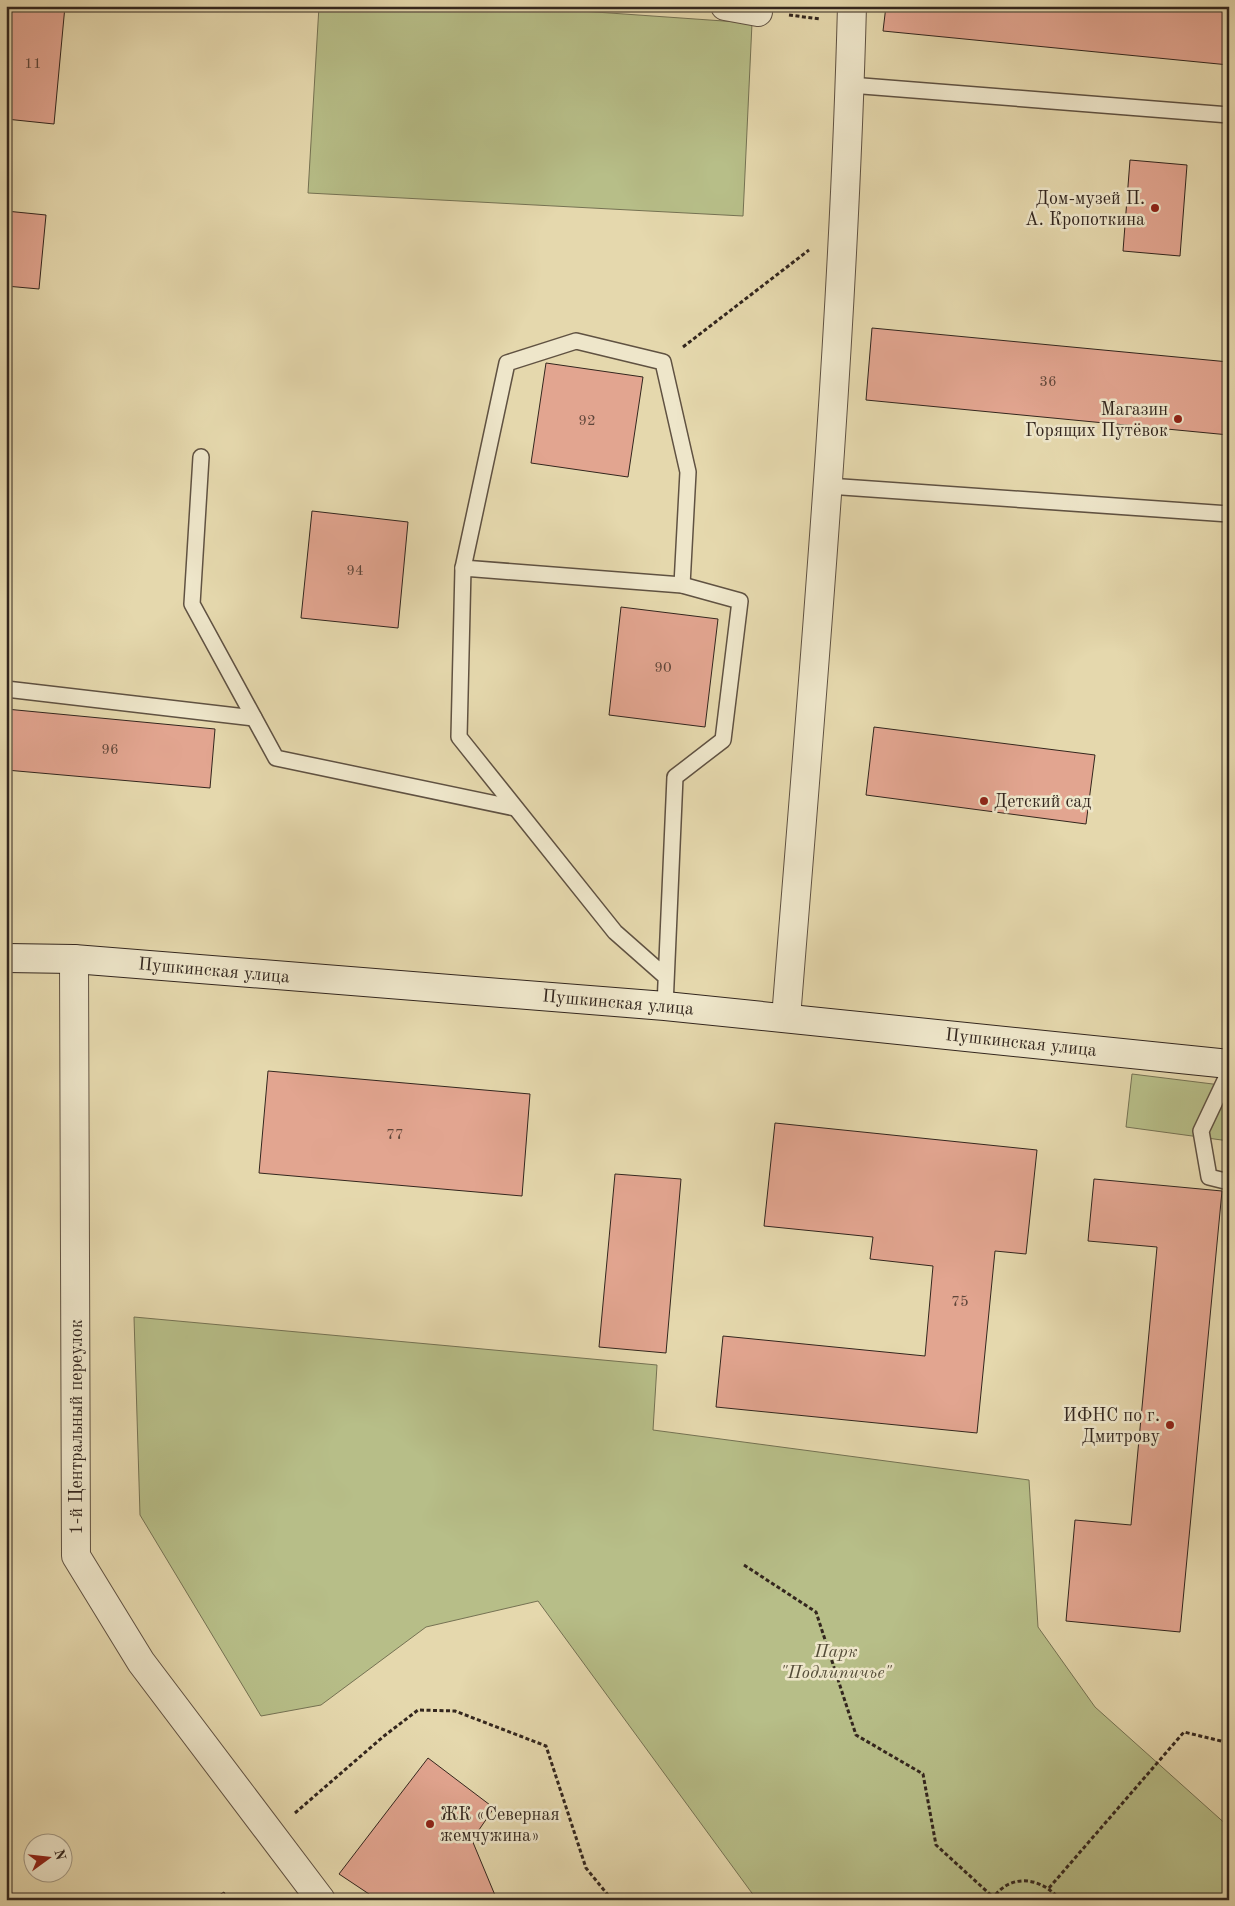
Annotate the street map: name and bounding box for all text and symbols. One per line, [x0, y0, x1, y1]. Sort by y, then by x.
house number: 11 [24, 57, 42, 72]
place label: Дом-музей П. А. Кропоткина [1025, 190, 1145, 229]
marker: Дом-музей П. А. Кропоткина [1149, 202, 1161, 214]
house number: 36 [1039, 375, 1057, 390]
place label: Магазин Горящих Путёвок [1025, 401, 1168, 440]
marker: Магазин Горящих Путёвок [1172, 413, 1184, 425]
house number: 92 [578, 414, 596, 429]
house number: 94 [346, 564, 364, 579]
house number: 90 [654, 661, 672, 676]
house number: 96 [101, 743, 119, 758]
place label: Детский сад [994, 793, 1091, 811]
marker: Детский сад [978, 795, 990, 807]
street label: Пушкинская улица [137, 955, 291, 987]
street label: Пушкинская улица [541, 987, 695, 1019]
street label: Пушкинская улица [944, 1026, 1098, 1060]
house number: 77 [386, 1128, 404, 1143]
house number: 75 [951, 1295, 969, 1310]
street label: 1-й Центральный переулок [68, 1319, 86, 1535]
place label: ИФНС по г. Дмитрову [1063, 1407, 1160, 1446]
marker: ИФНС по г. Дмитрову [1164, 1419, 1176, 1431]
park label: Парк "Подлипичье" [780, 1643, 893, 1682]
place label: ЖК «Северная жемчужина» [440, 1806, 560, 1845]
marker: ЖК «Северная жемчужина» [424, 1818, 436, 1830]
north arrow [22, 1834, 72, 1884]
text: N [51, 1848, 68, 1862]

